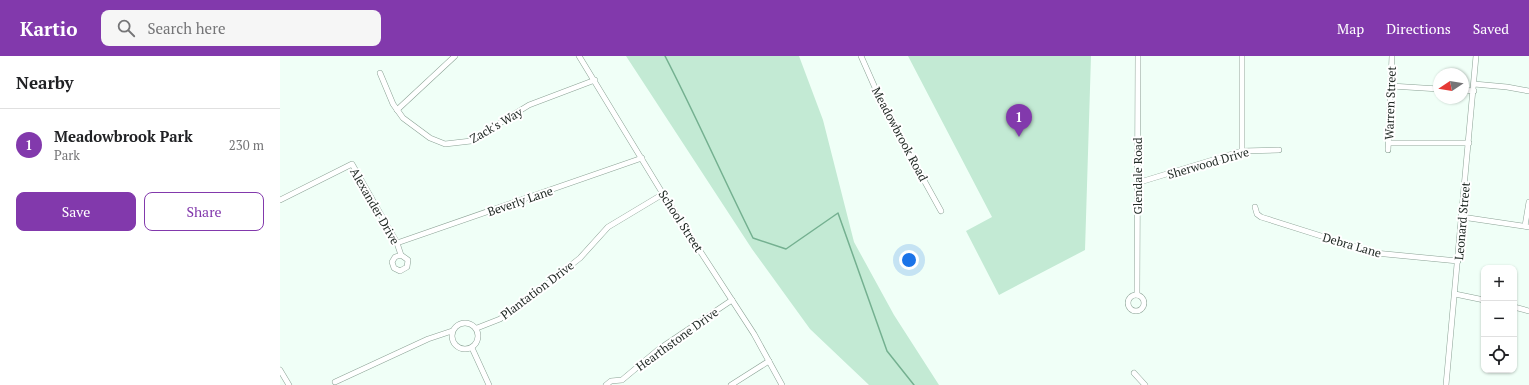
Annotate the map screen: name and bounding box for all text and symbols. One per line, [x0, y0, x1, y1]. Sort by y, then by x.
search box [101, 10, 381, 46]
text: Kartio [20, 16, 77, 41]
icon: search [115, 17, 137, 39]
text: Search here [147, 18, 225, 38]
text: Map [1337, 19, 1364, 38]
text: Directions [1386, 19, 1451, 38]
text: Saved [1473, 19, 1509, 38]
street label: Warren Street [1381, 65, 1399, 140]
north arrow [1433, 68, 1469, 104]
text: Nearby [16, 71, 74, 94]
street label: Meadowbrook Road [869, 84, 931, 184]
street label: Zack's Way [467, 103, 526, 146]
pin: 1 [1006, 104, 1032, 137]
text: Meadowbrook Park [54, 126, 193, 146]
text: 1 [25, 136, 33, 154]
text: 230 m [229, 136, 264, 154]
street label: Glendale Road [1130, 137, 1145, 215]
street label: Sherwood Drive [1165, 144, 1251, 182]
text: Park [54, 146, 80, 164]
street label: Alexander Drive [347, 165, 403, 247]
street label: Leonard Street [1451, 181, 1473, 261]
street label: Beverly Lane [485, 183, 555, 219]
street label: School Street [655, 187, 707, 255]
button: Save [16, 192, 136, 231]
button: Share [144, 192, 264, 231]
street label: Debra Lane [1321, 229, 1383, 261]
your location [899, 250, 919, 270]
street label: Plantation Drive [497, 258, 577, 322]
map controls [1481, 265, 1517, 373]
button: + [1481, 265, 1517, 301]
button: − [1481, 301, 1517, 337]
street label: Hearthstone Drive [633, 304, 721, 374]
button: locate [1481, 337, 1517, 373]

